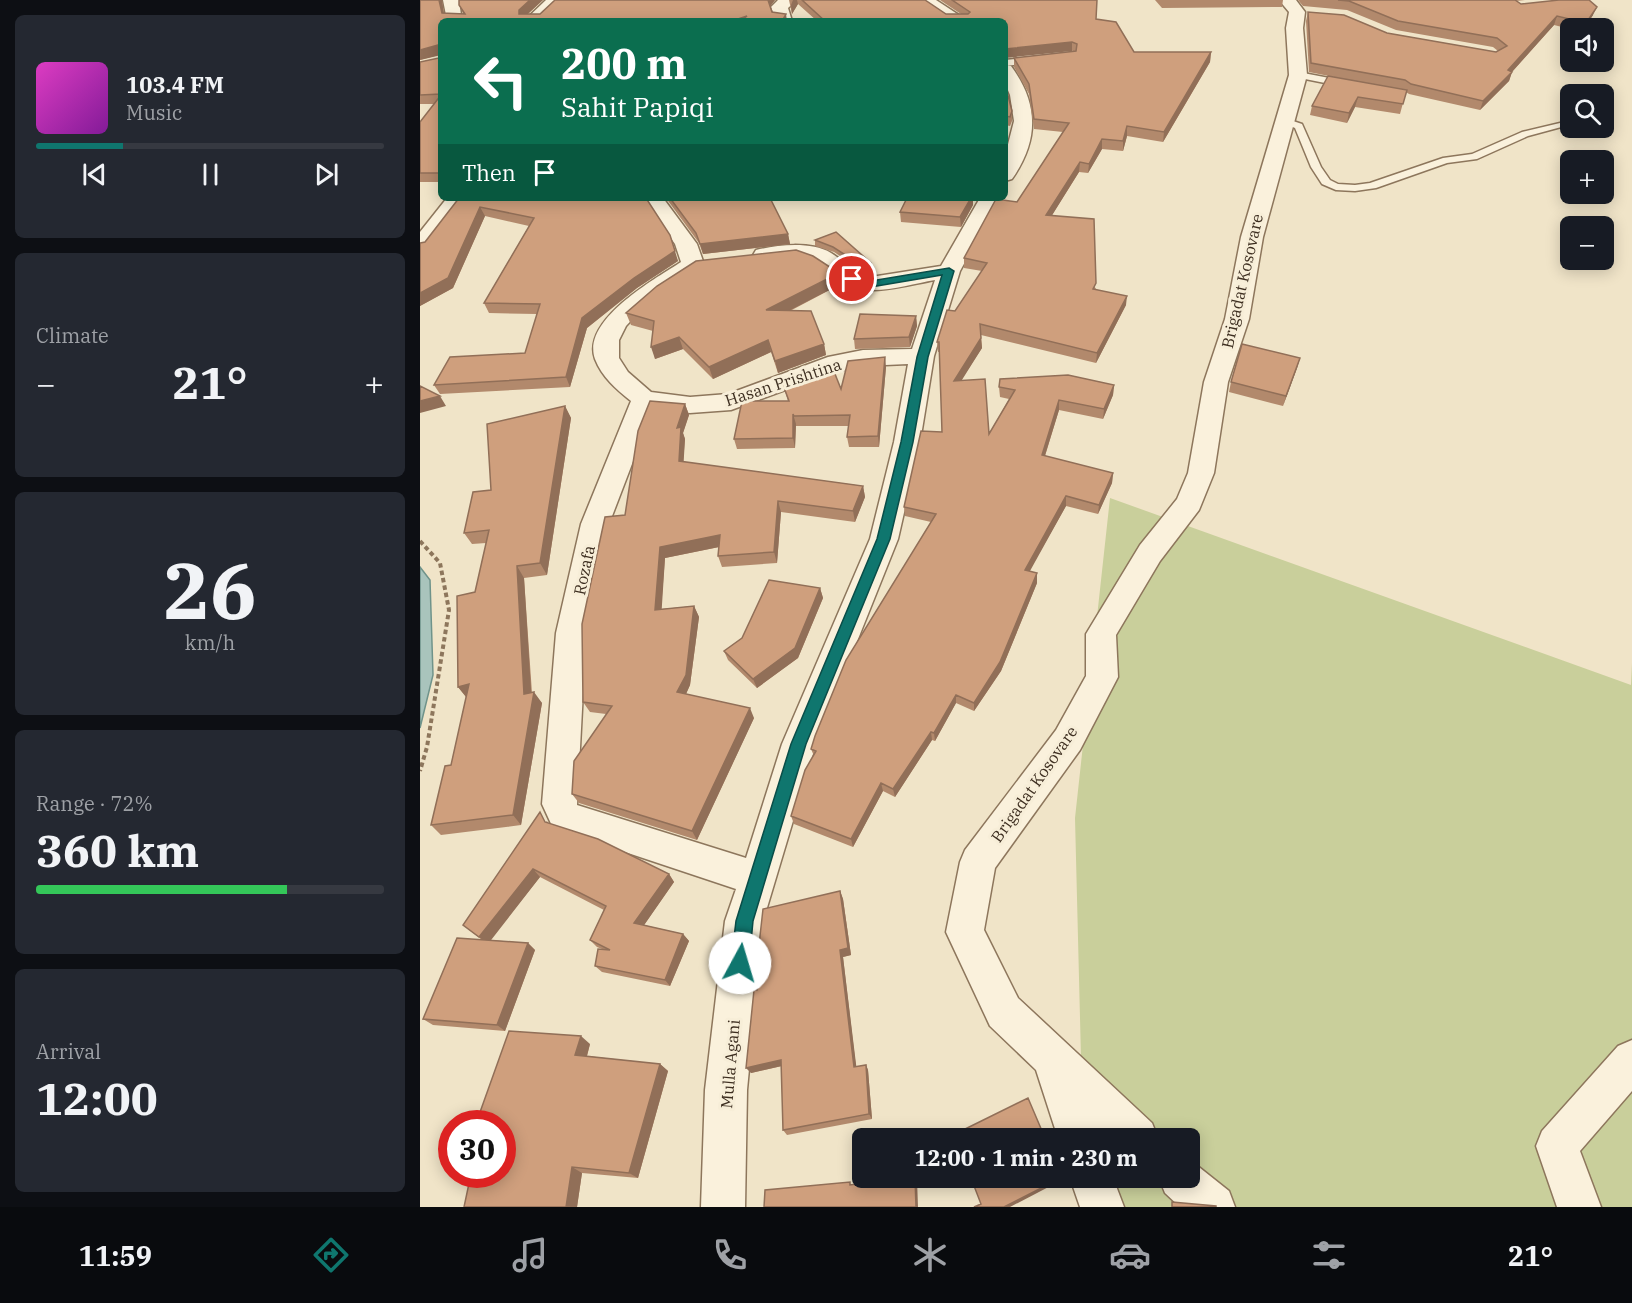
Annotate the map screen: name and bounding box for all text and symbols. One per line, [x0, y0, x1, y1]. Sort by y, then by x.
map controls [1560, 18, 1614, 270]
button: sound [1560, 18, 1614, 72]
text: 200 m [561, 36, 687, 91]
icon: left [462, 42, 540, 120]
text: 103.4 FM [126, 70, 224, 99]
button: search [1560, 84, 1614, 138]
text: Sahit Papiqi [561, 89, 714, 124]
text: Music [126, 99, 182, 126]
button: + [1560, 150, 1614, 204]
icon: arrive [528, 156, 561, 189]
icon: previous [78, 158, 111, 191]
icon: pause [194, 158, 227, 191]
icon: next [310, 158, 343, 191]
text: Then [462, 158, 516, 187]
street label: Brigadat Kosovare [1217, 212, 1267, 350]
button: − [1560, 216, 1614, 270]
pin [826, 253, 877, 304]
icon: arrive [835, 262, 868, 295]
text: Climate [36, 322, 109, 349]
text: 21° [172, 353, 248, 411]
street label: Hasan Prishtina [722, 354, 844, 410]
text: − [36, 362, 56, 405]
text: + [364, 362, 384, 405]
text: 26 [163, 539, 257, 640]
street label: Rozafa [569, 543, 599, 597]
text: km/h [185, 629, 235, 656]
street label: Brigadat Kosovare [986, 722, 1082, 846]
text: Range · 72% [36, 790, 153, 817]
text: 360 km [36, 821, 199, 879]
position arrow [708, 931, 772, 995]
street label: Mulla Agani [716, 1019, 744, 1109]
text: Arrival [36, 1038, 101, 1065]
text: 12:00 [36, 1069, 158, 1127]
speed limit sign: 30 [438, 1110, 516, 1188]
text: 12:00 · 1 min · 230 m [914, 1143, 1138, 1172]
icon: directions [310, 1234, 352, 1276]
icon: music [509, 1234, 551, 1276]
icon: phone [709, 1234, 751, 1276]
icon: climate [909, 1234, 951, 1276]
icon: car [1109, 1234, 1151, 1276]
icon: filters [1308, 1234, 1350, 1276]
text: 11:59 [79, 1238, 152, 1273]
text: 21° [1508, 1238, 1553, 1273]

